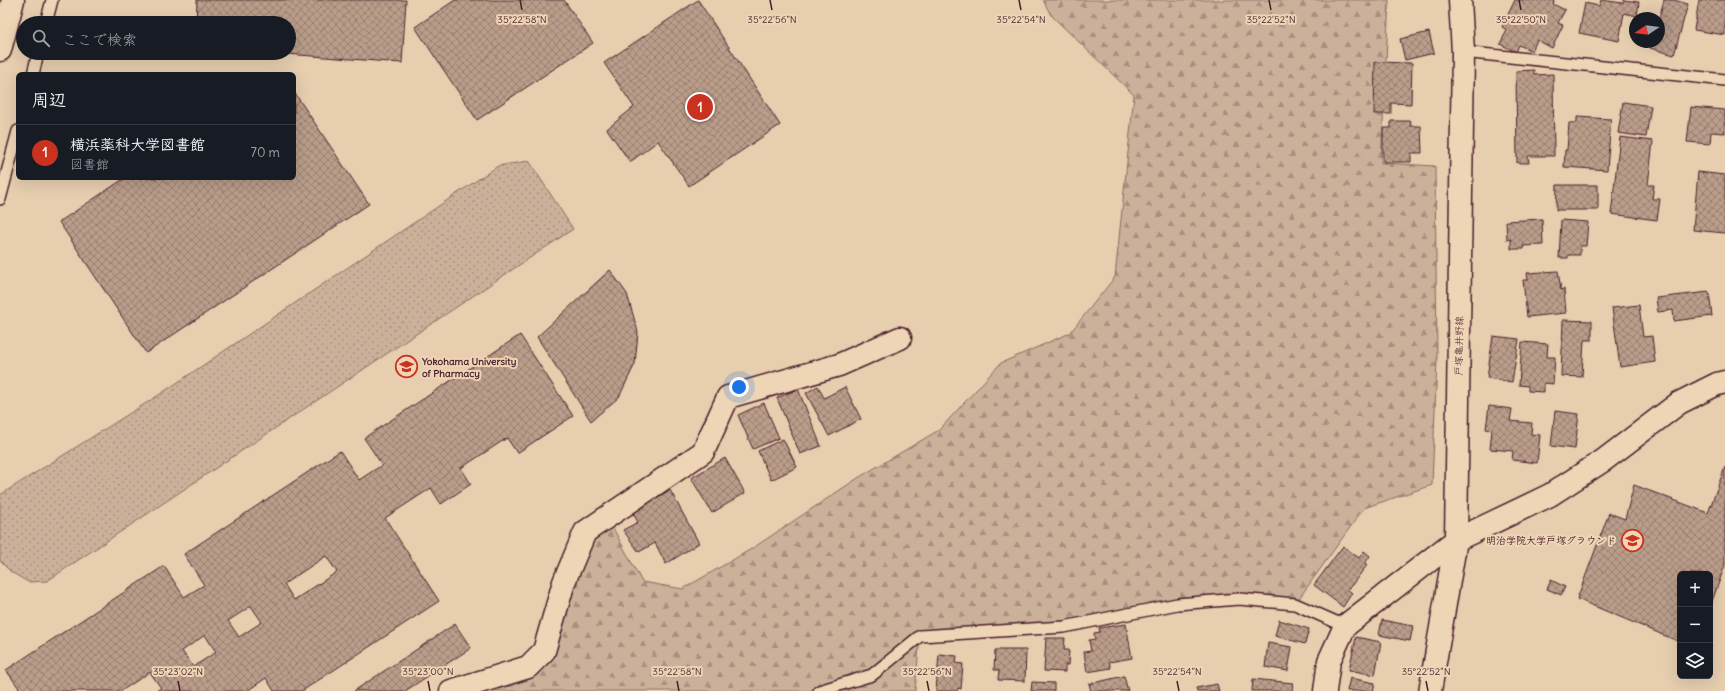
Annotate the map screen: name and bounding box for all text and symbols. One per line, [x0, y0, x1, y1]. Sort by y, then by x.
north arrow [1629, 12, 1665, 48]
text: 35°22'58"N [497, 13, 547, 26]
text: 35°22'56"N [747, 13, 797, 26]
text: 35°22'54"N [996, 13, 1046, 26]
text: 35°22'52"N [1246, 13, 1296, 26]
text: 35°22'50"N [1496, 13, 1546, 26]
search box [16, 16, 296, 60]
icon: search [30, 27, 52, 49]
text: ここで検索 [62, 30, 137, 49]
text: 周辺 [32, 89, 66, 111]
pin: 1 [687, 92, 713, 122]
text: 横浜薬科大学図書館 [70, 135, 205, 154]
text: 1 [42, 144, 48, 161]
text: 70 m [251, 144, 280, 161]
text: 図書館 [70, 156, 109, 173]
street label: 戸塚亀井野線 [1452, 316, 1466, 376]
school or university icon: Yokohama University of Pharmacy [394, 354, 420, 380]
place label: Yokohama University of Pharmacy [421, 355, 517, 380]
your location [729, 377, 749, 397]
school or university icon: 明治学院大学戸塚グラウンド [1619, 527, 1645, 553]
place label: 明治学院大学戸塚グラウンド [1486, 534, 1616, 547]
map controls [1677, 571, 1713, 679]
button: + [1677, 571, 1713, 607]
button: − [1677, 607, 1713, 643]
button: layers [1677, 643, 1713, 679]
text: 35°23'02"N [153, 665, 203, 678]
text: 35°23'00"N [402, 665, 454, 678]
text: 35°22'58"N [652, 665, 702, 678]
text: 35°22'56"N [902, 665, 952, 678]
text: 35°22'54"N [1152, 665, 1202, 678]
text: 35°22'52"N [1401, 665, 1451, 678]

